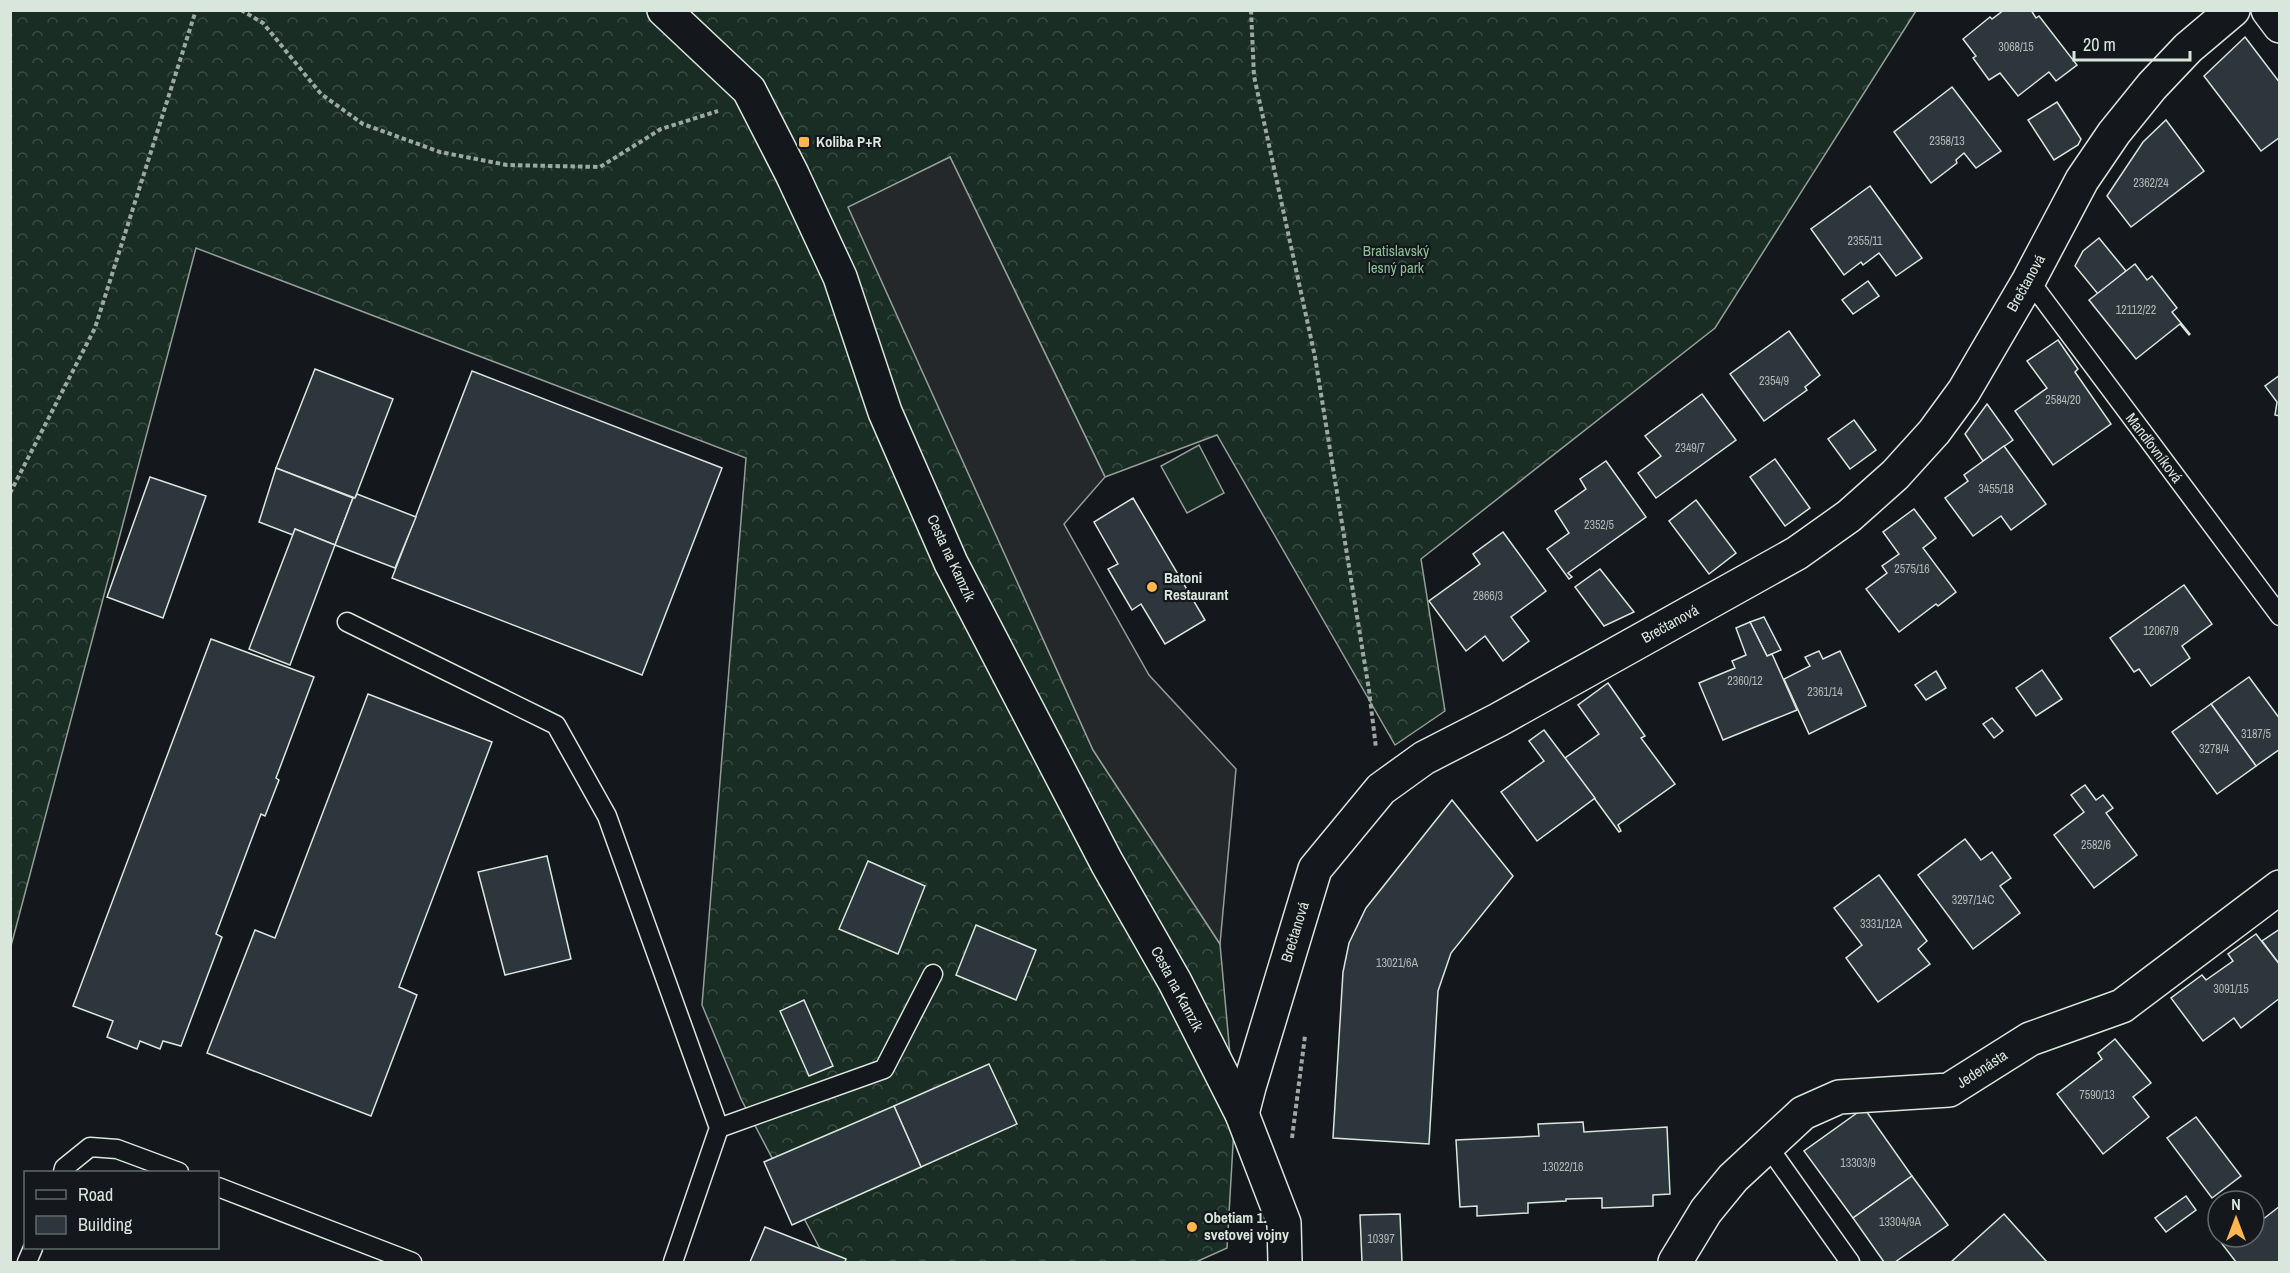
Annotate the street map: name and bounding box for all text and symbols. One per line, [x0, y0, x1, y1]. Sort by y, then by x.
scale bar [2074, 24, 2190, 62]
text: 20 m [2083, 32, 2116, 57]
house number: 3068/15 [1998, 39, 2034, 55]
place label: Koliba P+R [816, 131, 881, 152]
house number: 2358/13 [1929, 133, 1965, 149]
marker: Koliba P+R [797, 135, 811, 149]
house number: 2362/24 [2133, 175, 2169, 191]
house number: 2355/11 [1848, 233, 1883, 249]
park label: Bratislavský lesný park [1363, 240, 1430, 278]
street label: Brečtanová [2001, 250, 2050, 315]
house number: 12112/22 [2116, 302, 2156, 318]
house number: 2354/9 [1759, 373, 1789, 389]
house number: 2584/20 [2045, 392, 2081, 408]
street label: Mandľovníková [2121, 408, 2188, 487]
house number: 2349/7 [1675, 440, 1706, 456]
house number: 3455/18 [1978, 481, 2014, 497]
street label: Cesta na Kamzík [922, 511, 981, 605]
house number: 2352/5 [1584, 517, 1615, 533]
house number: 2575/16 [1894, 561, 1930, 577]
place label: Batoni Restaurant [1164, 567, 1228, 605]
marker: Batoni Restaurant [1145, 580, 1159, 594]
house number: 2866/3 [1473, 588, 1503, 604]
street label: Brečtanová [1637, 599, 1702, 648]
house number: 12067/9 [2143, 623, 2179, 639]
house number: 2360/12 [1727, 673, 1763, 689]
house number: 2361/14 [1807, 684, 1843, 700]
house number: 3187/5 [2241, 726, 2272, 742]
house number: 3278/4 [2199, 741, 2230, 757]
house number: 2582/6 [2081, 837, 2111, 853]
house number: 3297/14C [1952, 892, 1994, 908]
street label: Brečtanová [1275, 899, 1314, 965]
house number: 3331/12A [1860, 916, 1902, 932]
street label: Cesta na Kamzík [1146, 942, 1209, 1036]
house number: 13021/6A [1376, 955, 1418, 971]
house number: 3091/15 [2213, 981, 2249, 997]
street label: Jedenásta [1952, 1044, 2011, 1093]
house number: 7590/13 [2079, 1087, 2115, 1103]
house number: 13303/9 [1840, 1155, 1876, 1171]
house number: 13022/16 [1542, 1159, 1584, 1175]
legend [24, 1171, 219, 1249]
text: Road [78, 1182, 113, 1207]
north arrow [2206, 1189, 2266, 1249]
text: N [2231, 1193, 2241, 1215]
place label: Obetiam 1. svetovej vojny [1204, 1207, 1289, 1245]
text: Building [78, 1212, 133, 1237]
house number: 13304/9A [1879, 1214, 1921, 1230]
marker: Obetiam 1. svetovej vojny [1185, 1220, 1199, 1234]
house number: 10397 [1367, 1231, 1395, 1247]

